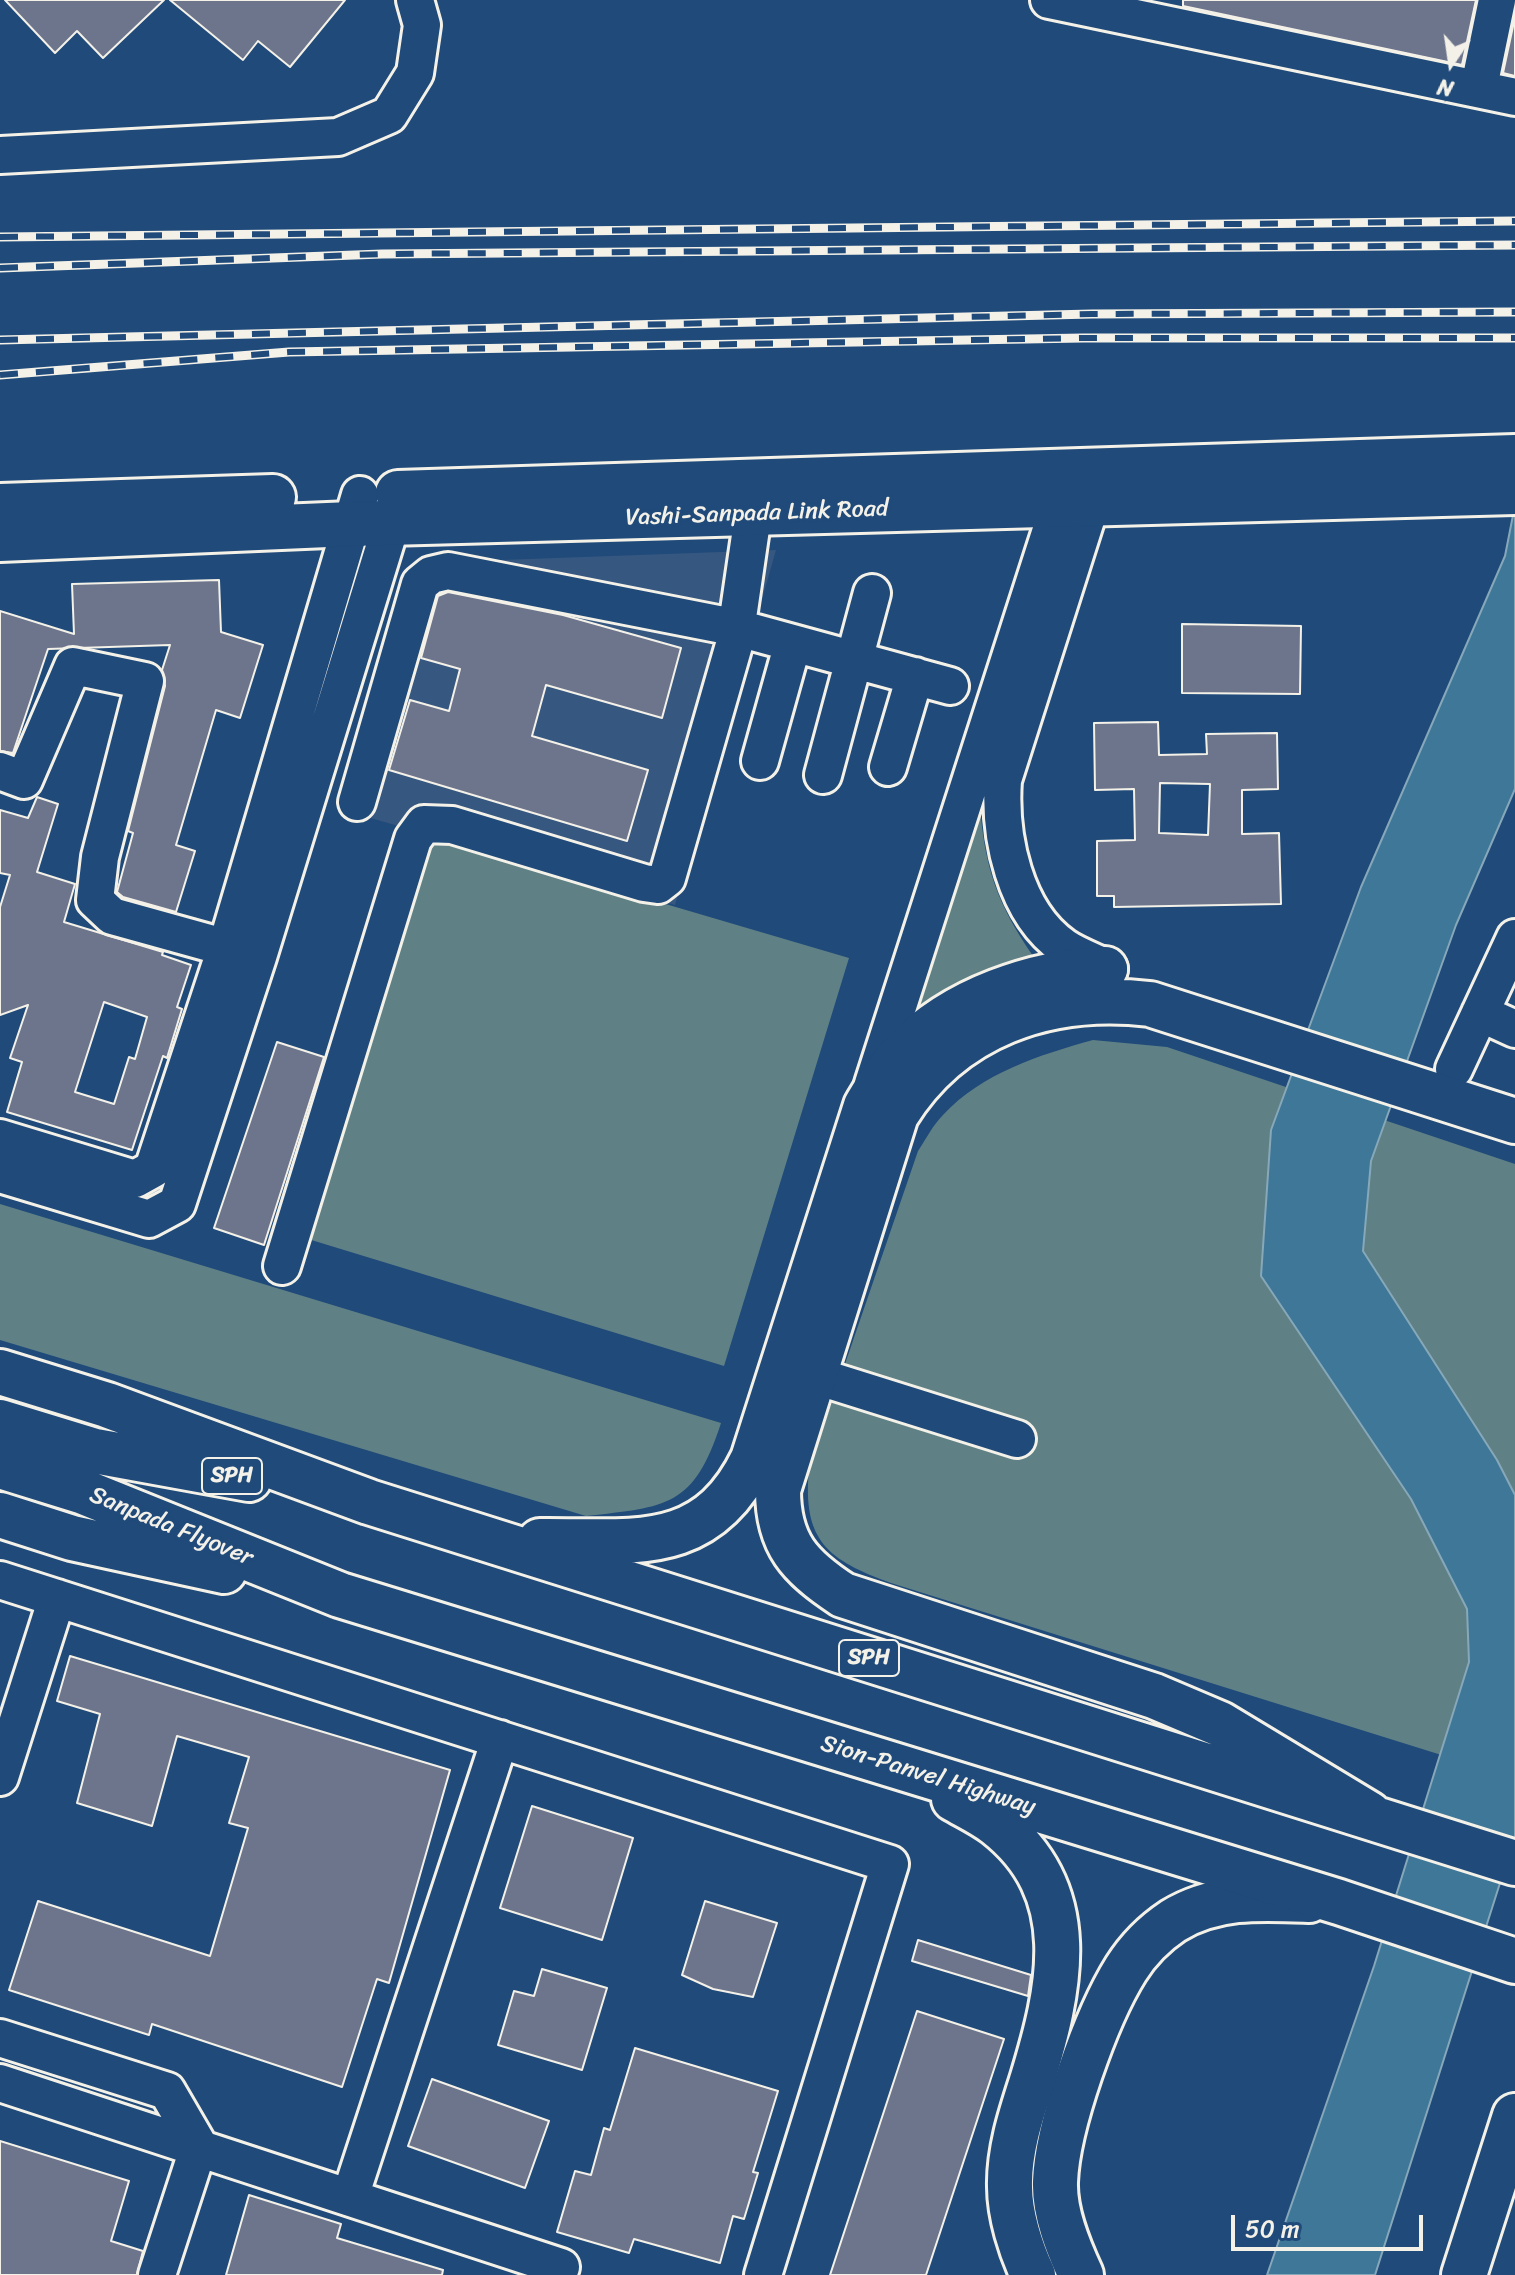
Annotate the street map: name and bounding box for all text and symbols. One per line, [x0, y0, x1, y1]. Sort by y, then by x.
north arrow [1411, 24, 1491, 104]
text: N [1434, 67, 1457, 109]
street label: Vashi-Sanpada Link Road [625, 495, 889, 533]
road number: SPH [202, 1458, 262, 1494]
street label: Sanpada Flyover [85, 1481, 257, 1573]
road number: SPH [839, 1640, 899, 1676]
street label: Sion-Panvel Highway [817, 1730, 1039, 1822]
scale bar [1235, 2199, 1427, 2249]
text: 50 m [1245, 2208, 1300, 2250]

